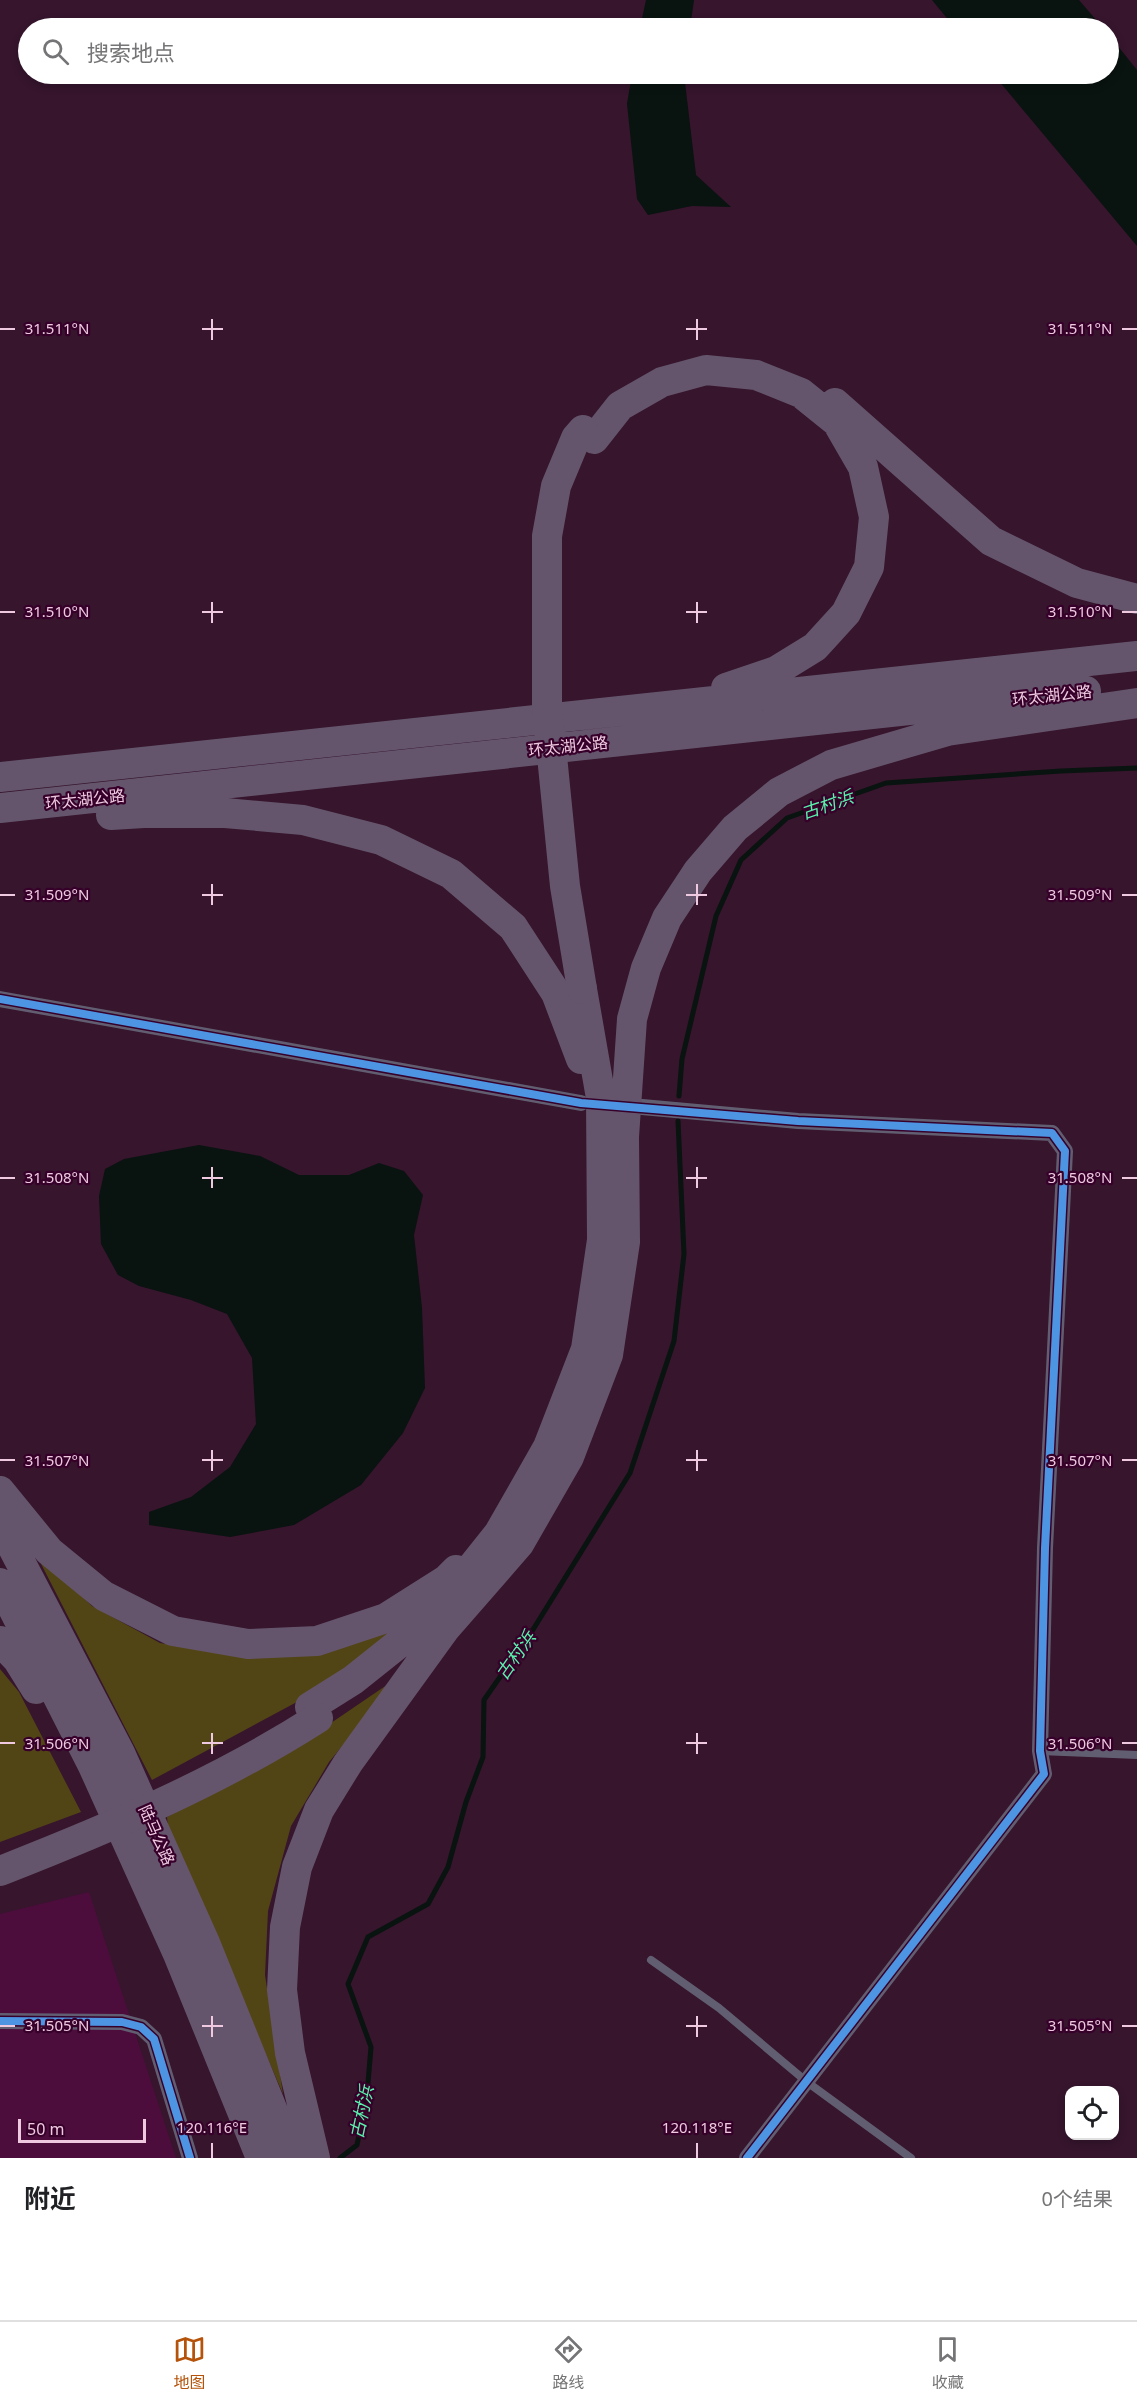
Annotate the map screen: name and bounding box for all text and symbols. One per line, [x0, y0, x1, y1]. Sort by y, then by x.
search box [18, 18, 1119, 84]
icon: search [39, 35, 72, 68]
text: 搜索地点 [87, 37, 175, 67]
text: 31.511°N [25, 318, 89, 338]
text: 31.511°N [1048, 318, 1112, 338]
text: 31.510°N [25, 601, 89, 621]
text: 31.510°N [1048, 601, 1112, 621]
street label: 环太湖公路 [1011, 680, 1093, 710]
street label: 环太湖公路 [527, 731, 609, 761]
water label: 古村浜 [798, 783, 858, 824]
street label: 环太湖公路 [44, 784, 126, 814]
text: 31.509°N [25, 884, 89, 904]
text: 31.509°N [1048, 884, 1112, 904]
text: 31.508°N [25, 1167, 89, 1187]
text: 31.508°N [1048, 1167, 1112, 1187]
text: 31.507°N [25, 1450, 89, 1470]
text: 31.507°N [1048, 1450, 1112, 1470]
water label: 古村浜 [490, 1624, 541, 1684]
text: 31.506°N [25, 1733, 89, 1753]
text: 31.506°N [1048, 1733, 1112, 1753]
street label: 陆马公路 [134, 1801, 180, 1869]
text: 31.505°N [25, 2015, 89, 2035]
text: 31.505°N [1048, 2015, 1112, 2035]
water label: 古村浜 [344, 2081, 379, 2141]
map controls [1065, 2086, 1119, 2140]
button: locate [1065, 2086, 1119, 2140]
scale bar [18, 2116, 146, 2144]
text: 120.116°E [177, 2117, 247, 2137]
text: 120.118°E [662, 2117, 732, 2137]
text: 50 m [27, 2118, 64, 2140]
text: 附近 [24, 2180, 76, 2216]
text: 0个结果 [1042, 2185, 1113, 2212]
tab: 地图 [173, 2333, 206, 2393]
tab: 路线 [552, 2333, 585, 2393]
tab: 收藏 [931, 2333, 964, 2393]

